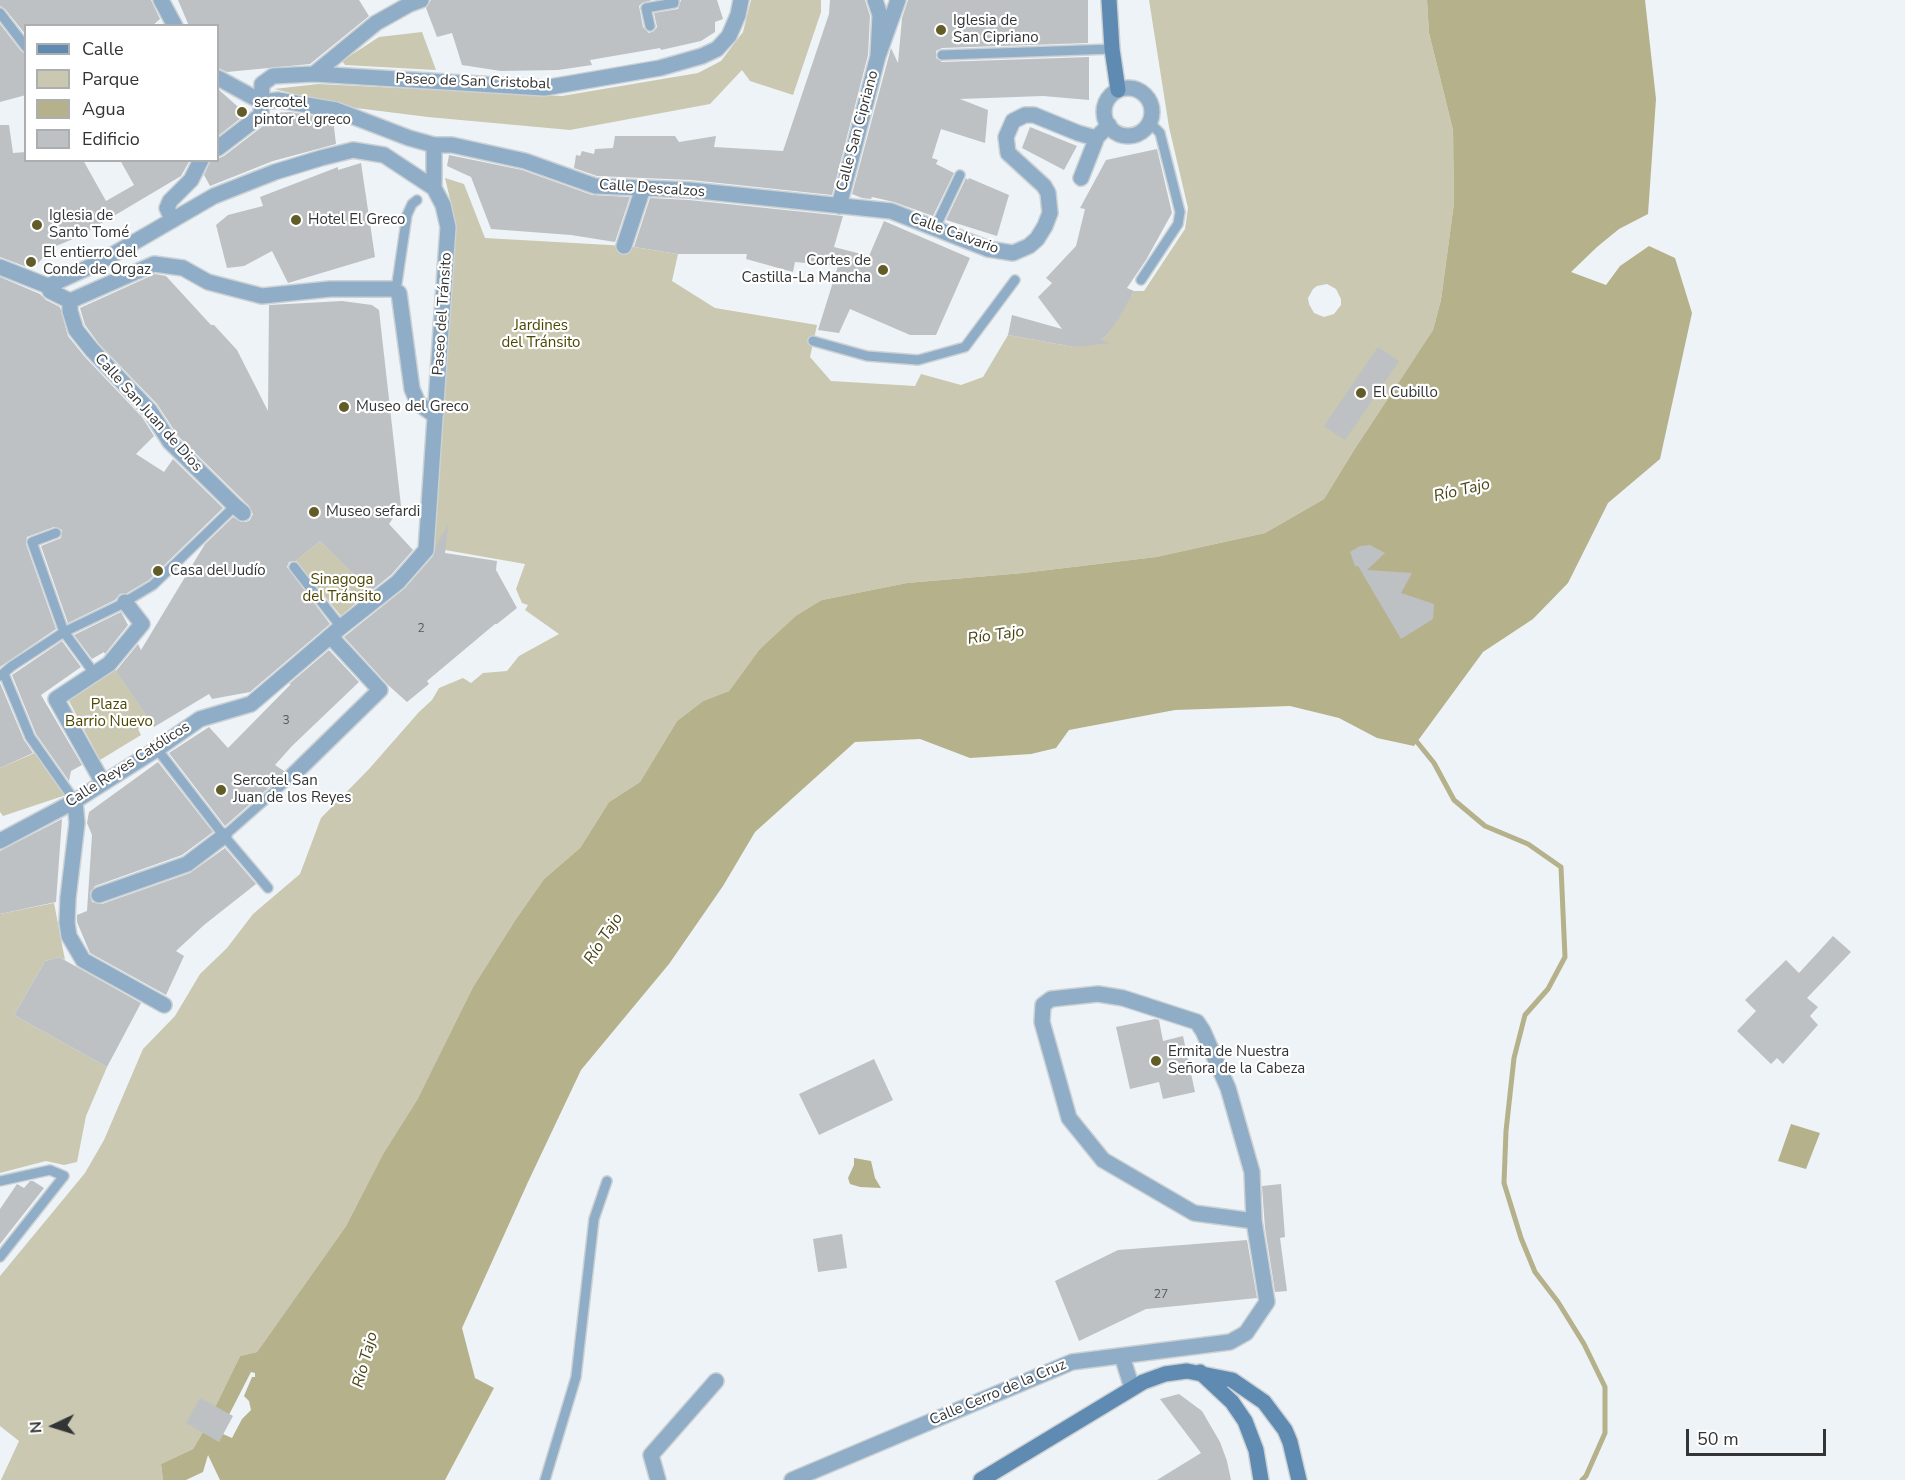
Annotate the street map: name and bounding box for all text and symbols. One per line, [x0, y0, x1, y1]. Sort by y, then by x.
place label: Iglesia de San Cipriano [953, 12, 1039, 47]
marker: Iglesia de San Cipriano [934, 23, 948, 37]
legend [24, 24, 219, 162]
text: Calle [82, 37, 124, 61]
text: Parque [82, 67, 139, 91]
street label: Calle San Cipriano [833, 69, 883, 193]
street label: Paseo de San Cristobal [395, 70, 551, 94]
place label: sercotel pintor el greco [254, 94, 351, 129]
text: Agua [82, 97, 125, 121]
marker: sercotel pintor el greco [235, 105, 249, 119]
text: Edificio [82, 127, 140, 151]
street label: Calle Descalzos [598, 176, 706, 202]
place label: Iglesia de Santo Tomé [49, 207, 129, 242]
street label: Calle Calvario [907, 210, 1001, 258]
place label: Hotel El Greco [308, 211, 405, 229]
marker: Hotel El Greco [289, 213, 303, 227]
marker: Iglesia de Santo Tomé [30, 218, 44, 232]
place label: El entierro del Conde de Orgaz [43, 244, 151, 279]
street label: Paseo del Tránsito [430, 252, 456, 376]
place label: Cortes de Castilla-La Mancha [741, 252, 871, 287]
marker: El entierro del Conde de Orgaz [24, 255, 38, 269]
marker: Cortes de Castilla-La Mancha [876, 263, 890, 277]
park label: Jardines del Tránsito [502, 317, 580, 352]
street label: Calle San Juan de Dios [90, 350, 206, 476]
place label: El Cubillo [1373, 384, 1438, 402]
marker: El Cubillo [1354, 386, 1368, 400]
place label: Museo del Greco [356, 398, 469, 416]
marker: Museo del Greco [337, 400, 351, 414]
water label: Río Tajo [1432, 475, 1492, 507]
place label: Museo sefardi [326, 503, 420, 521]
marker: Museo sefardi [307, 505, 321, 519]
place label: Casa del Judío [170, 562, 266, 580]
marker: Casa del Judío [151, 564, 165, 578]
park label: Sinagoga del Tránsito [303, 571, 381, 606]
house number: 2 [417, 622, 425, 636]
water label: Río Tajo [966, 623, 1026, 649]
park label: Plaza Barrio Nuevo [65, 696, 153, 731]
house number: 3 [282, 714, 290, 728]
street label: Calle Reyes Católicos [63, 718, 193, 812]
place label: Sercotel San Juan de los Reyes [233, 772, 351, 807]
marker: Sercotel San Juan de los Reyes [214, 783, 228, 797]
water label: Río Tajo [580, 910, 628, 968]
place label: Ermita de Nuestra Señora de la Cabeza [1168, 1043, 1305, 1078]
marker: Ermita de Nuestra Señora de la Cabeza [1149, 1054, 1163, 1068]
house number: 27 [1154, 1288, 1168, 1302]
water label: Río Tajo [349, 1330, 383, 1390]
street label: Calle Cerro de la Cruz [927, 1356, 1069, 1430]
north arrow [24, 1396, 84, 1456]
scale bar [1689, 1417, 1828, 1455]
text: N [25, 1421, 47, 1434]
text: 50 m [1697, 1427, 1739, 1451]

